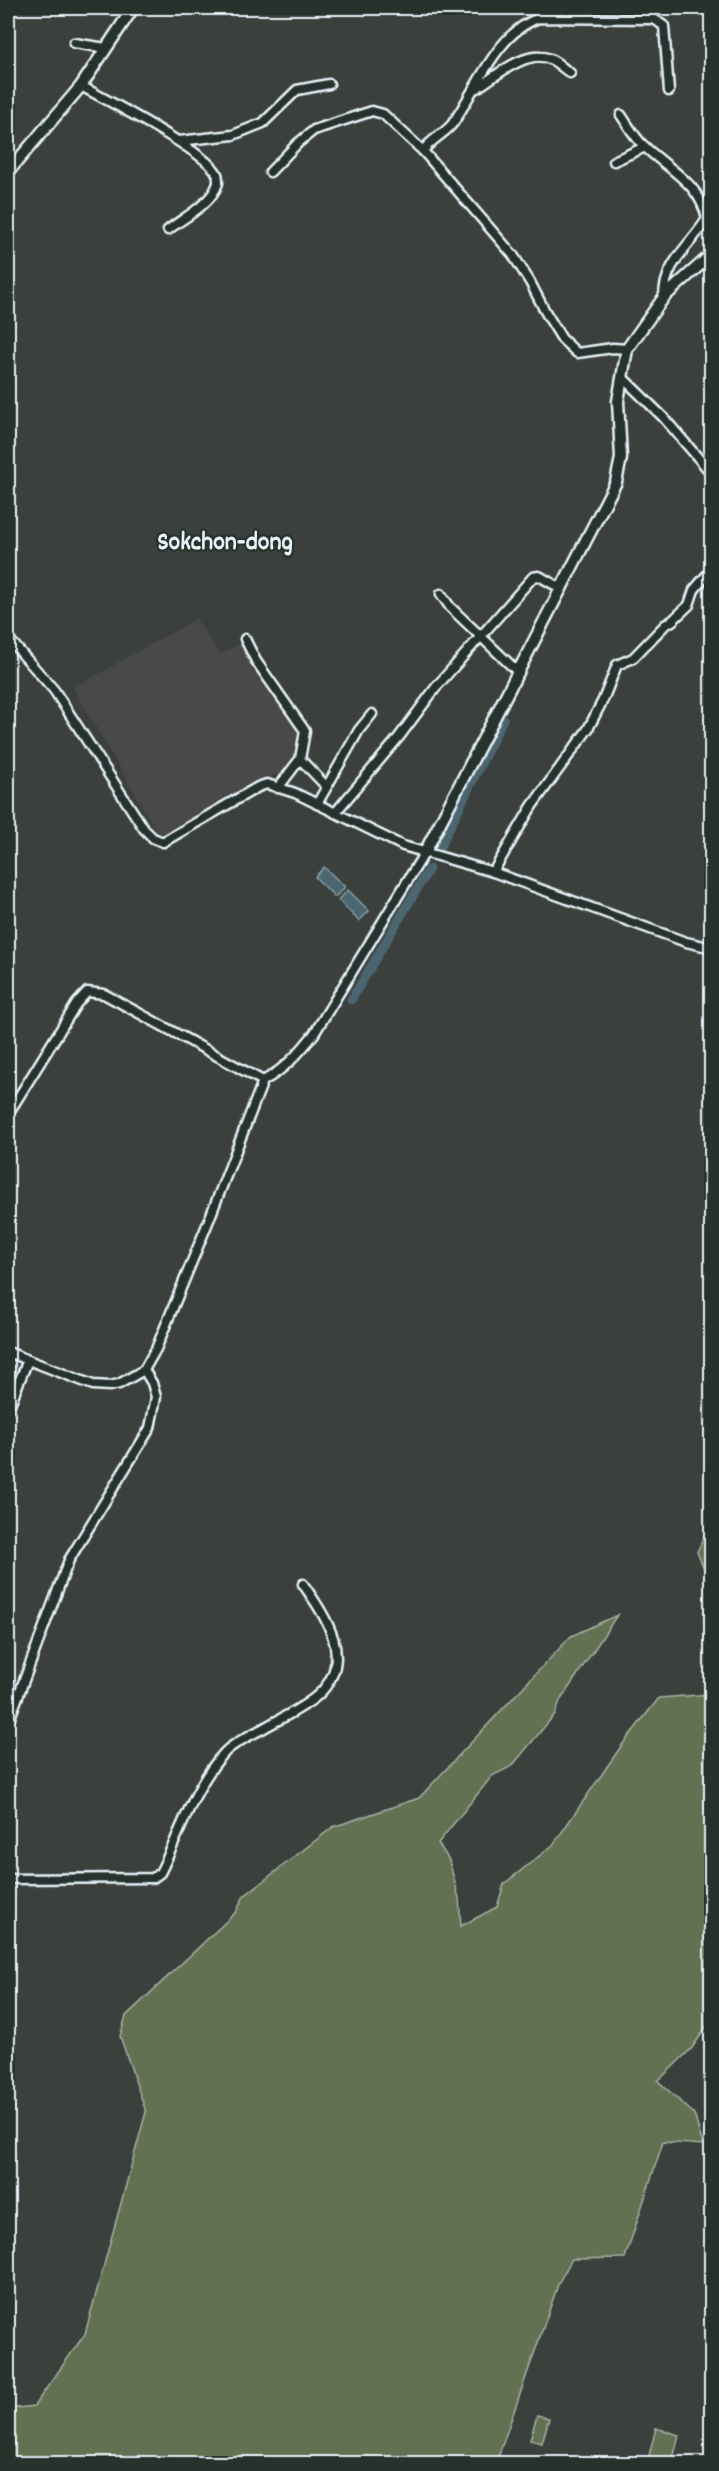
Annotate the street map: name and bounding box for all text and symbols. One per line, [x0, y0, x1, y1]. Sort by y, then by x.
district label: Sokchon-dong [157, 525, 293, 562]

